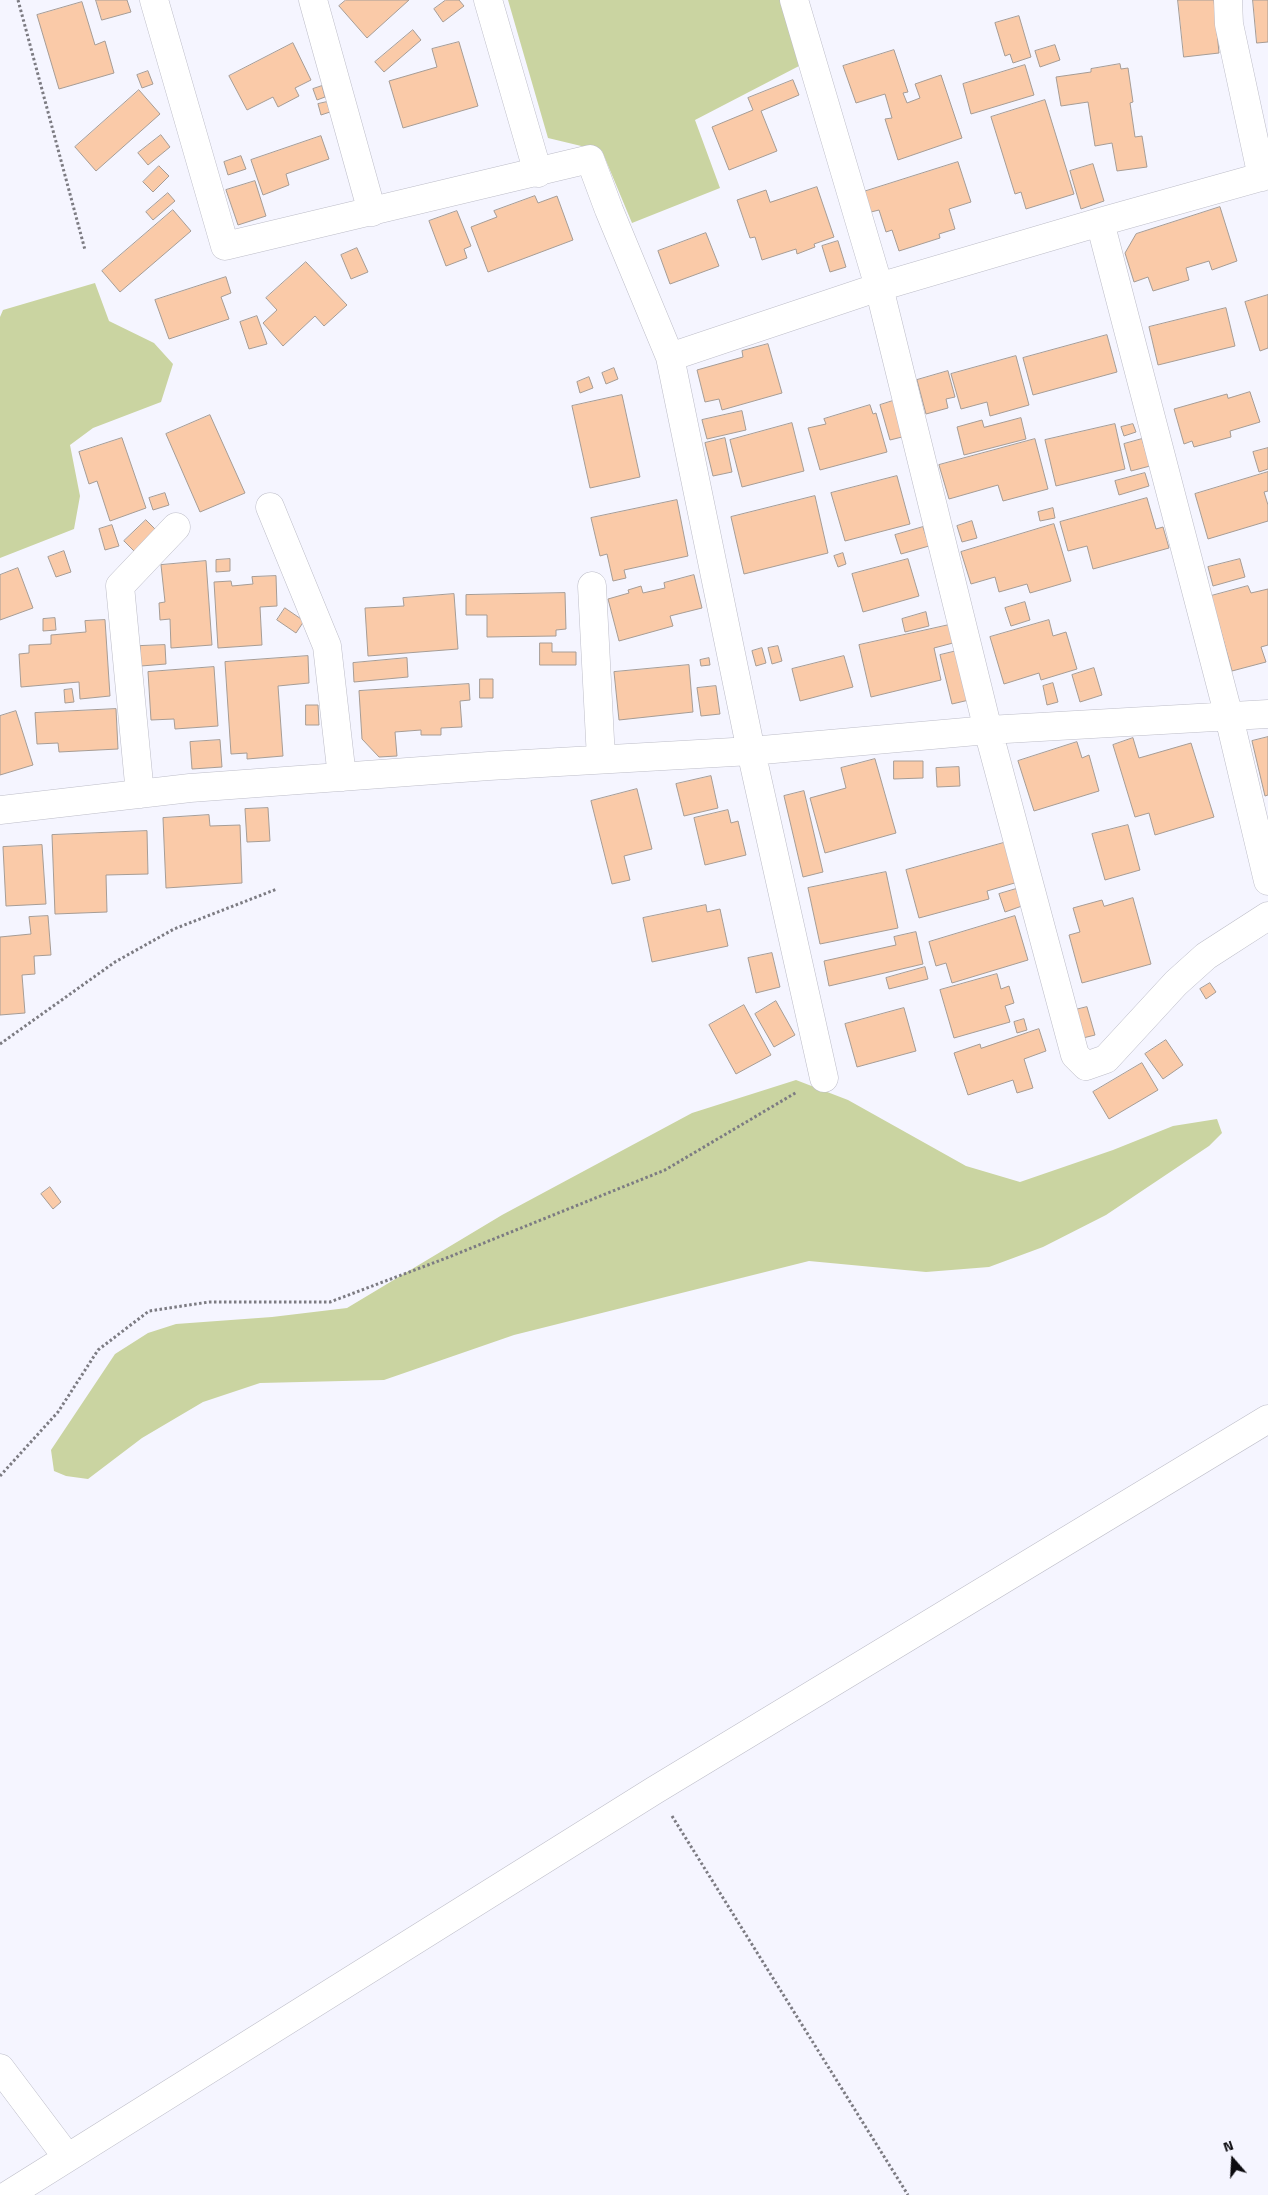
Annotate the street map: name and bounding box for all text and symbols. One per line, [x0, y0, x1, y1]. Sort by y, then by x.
text: N [1220, 2134, 1236, 2157]
north arrow [1208, 2135, 1258, 2185]

